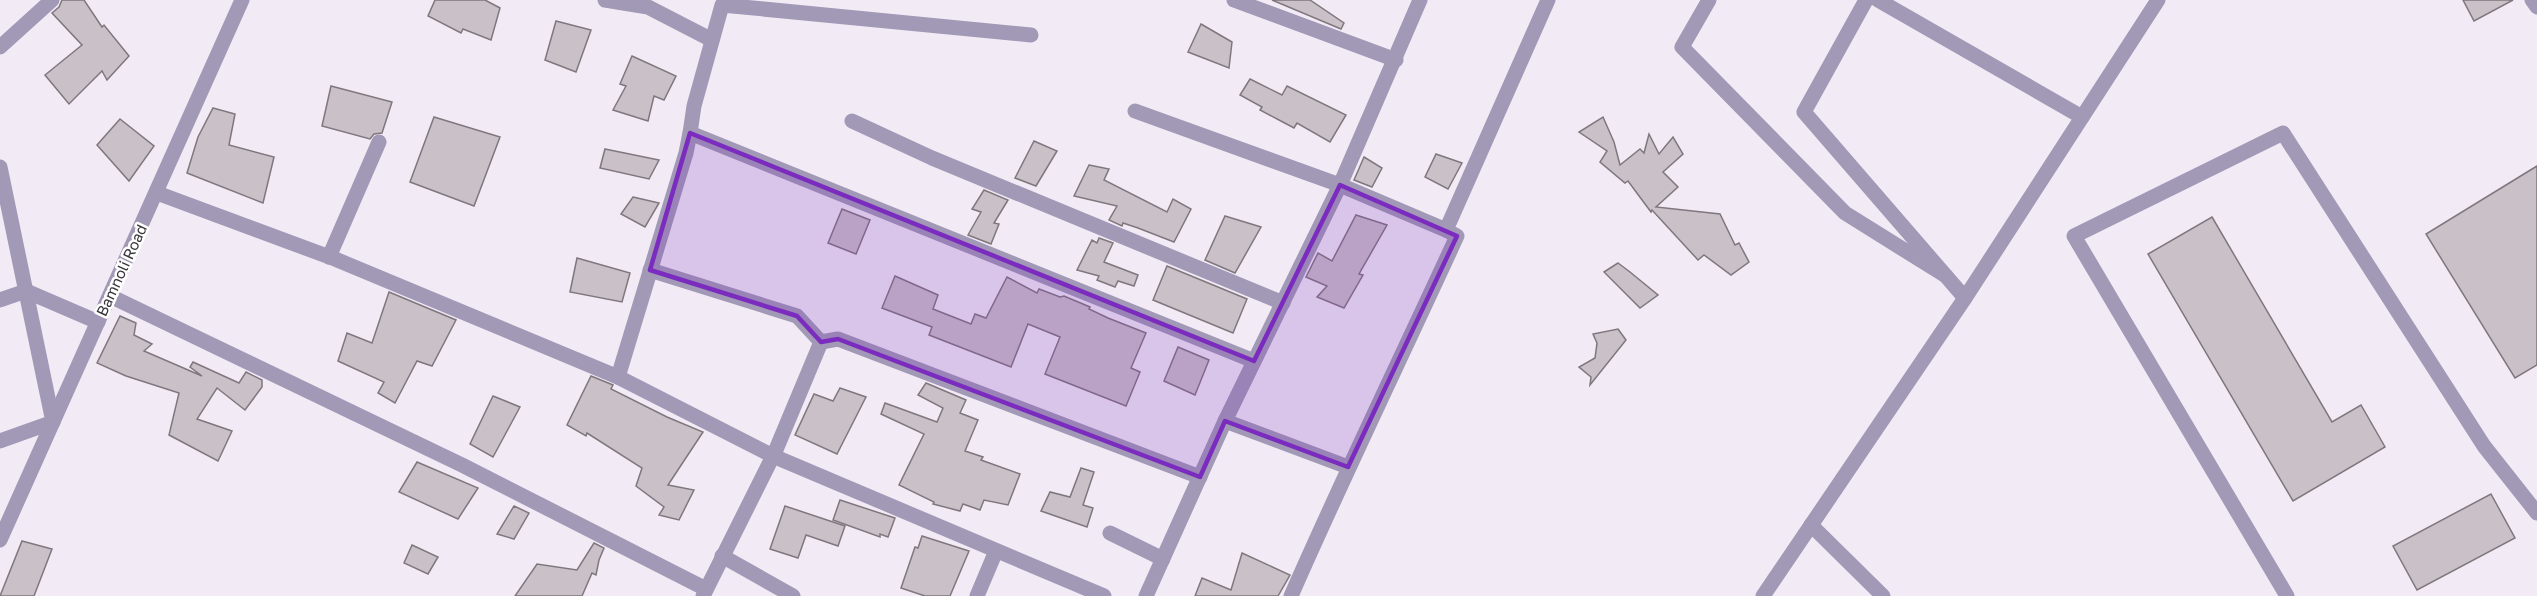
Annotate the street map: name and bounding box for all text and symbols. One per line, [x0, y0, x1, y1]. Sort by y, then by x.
street label: Bamnoli Road [92, 221, 150, 319]

